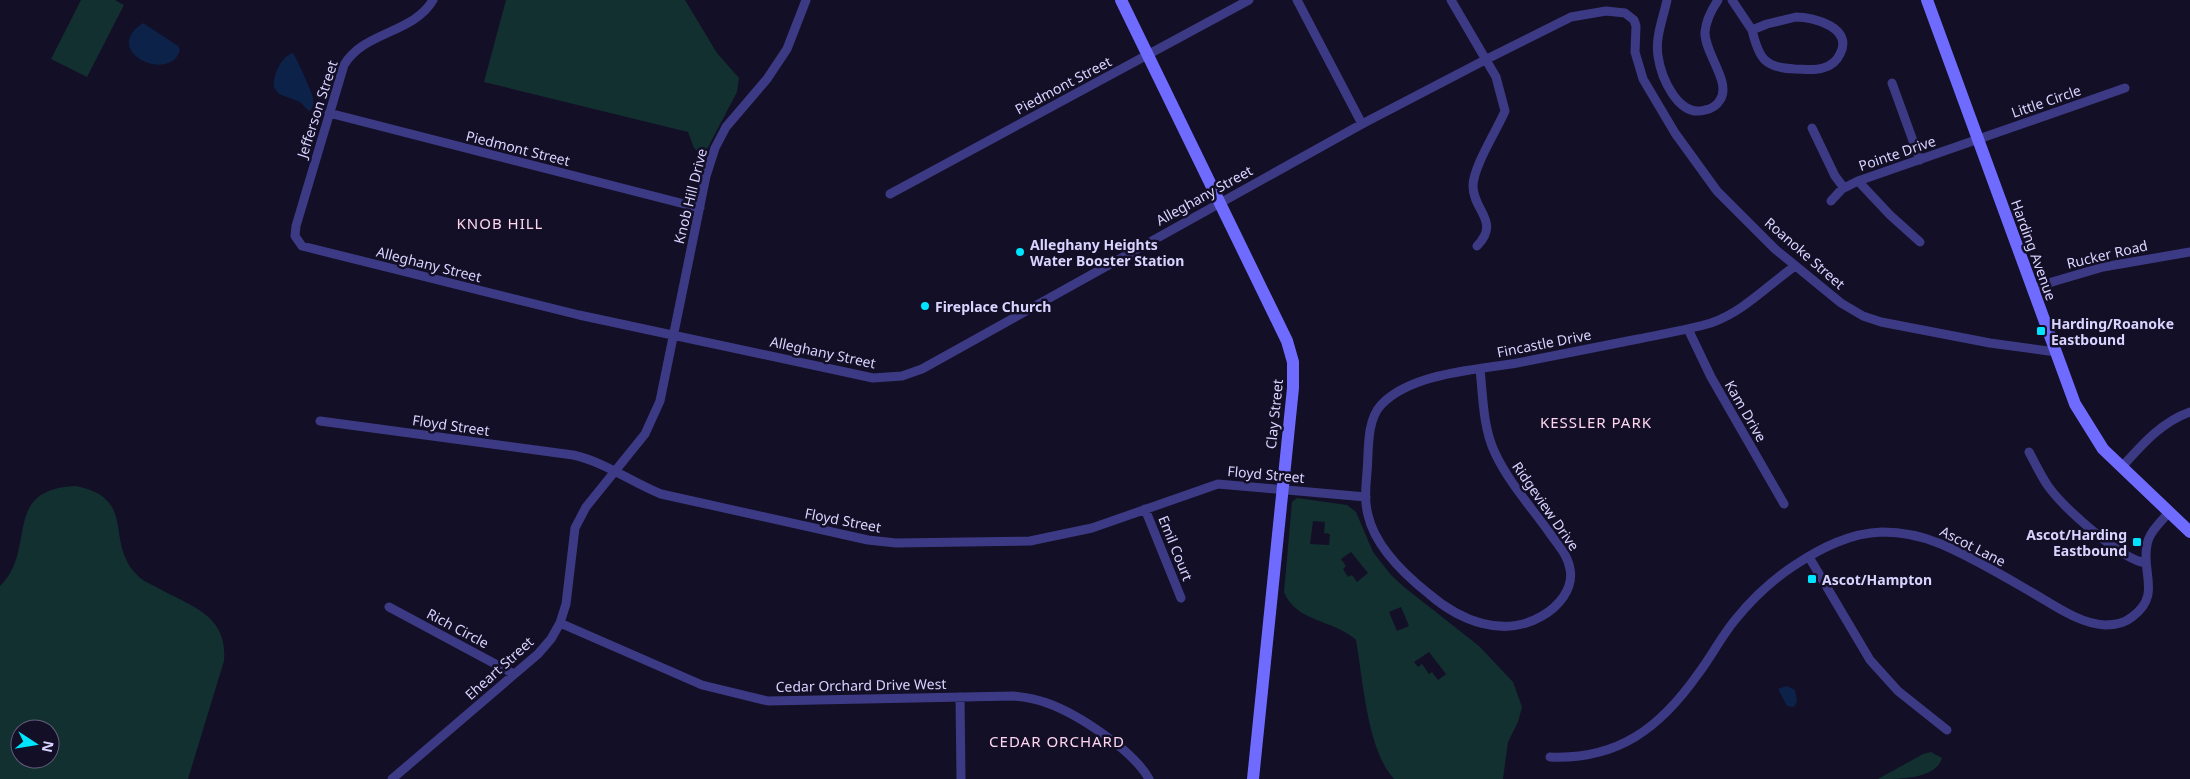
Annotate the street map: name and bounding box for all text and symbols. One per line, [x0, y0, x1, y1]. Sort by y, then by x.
street label: Piedmont Street [1011, 52, 1115, 118]
street label: Jefferson Street [292, 58, 342, 162]
street label: Little Circle [2009, 80, 2083, 122]
street label: Piedmont Street [464, 126, 572, 170]
street label: Pointe Drive [1856, 131, 1938, 175]
street label: Knob Hill Drive [669, 146, 711, 246]
street label: Alleghany Street [1152, 161, 1256, 229]
street label: Harding Avenue [2007, 197, 2061, 303]
district label: KNOB HILL [457, 213, 543, 233]
street label: Roanoke Street [1761, 213, 1849, 293]
place label: Alleghany Heights Water Booster Station [1030, 235, 1184, 270]
street label: Rucker Road [2065, 235, 2149, 273]
street label: Alleghany Street [374, 242, 484, 286]
marker: Alleghany Heights Water Booster Station [1014, 246, 1026, 258]
place label: Fireplace Church [935, 297, 1051, 316]
marker: Fireplace Church [919, 300, 931, 312]
place label: Harding/Roanoke Eastbound [2051, 314, 2174, 349]
street label: Fincastle Drive [1495, 325, 1593, 361]
marker: Harding/Roanoke Eastbound [2035, 325, 2047, 337]
street label: Alleghany Street [768, 332, 878, 372]
street label: Kam Drive [1721, 377, 1771, 445]
street label: Clay Street [1261, 378, 1287, 450]
street label: Floyd Street [411, 410, 491, 440]
district label: KESSLER PARK [1540, 412, 1652, 432]
street label: Ridgeview Drive [1508, 458, 1584, 554]
street label: Floyd Street [1227, 461, 1305, 487]
street label: Floyd Street [803, 503, 883, 537]
street label: Emil Court [1154, 513, 1198, 583]
street label: Ascot Lane [1937, 521, 2009, 571]
place label: Ascot/Harding Eastbound [2026, 525, 2127, 560]
marker: Ascot/Harding Eastbound [2131, 536, 2143, 548]
place label: Ascot/Hampton [1822, 570, 1932, 589]
marker: Ascot/Hampton [1806, 573, 1818, 585]
street label: Rich Circle [424, 604, 492, 652]
street label: Eheart Street [461, 632, 537, 704]
street label: Cedar Orchard Drive West [775, 674, 947, 696]
north arrow [10, 719, 60, 769]
district label: CEDAR ORCHARD [989, 731, 1125, 751]
text: N [38, 739, 59, 754]

